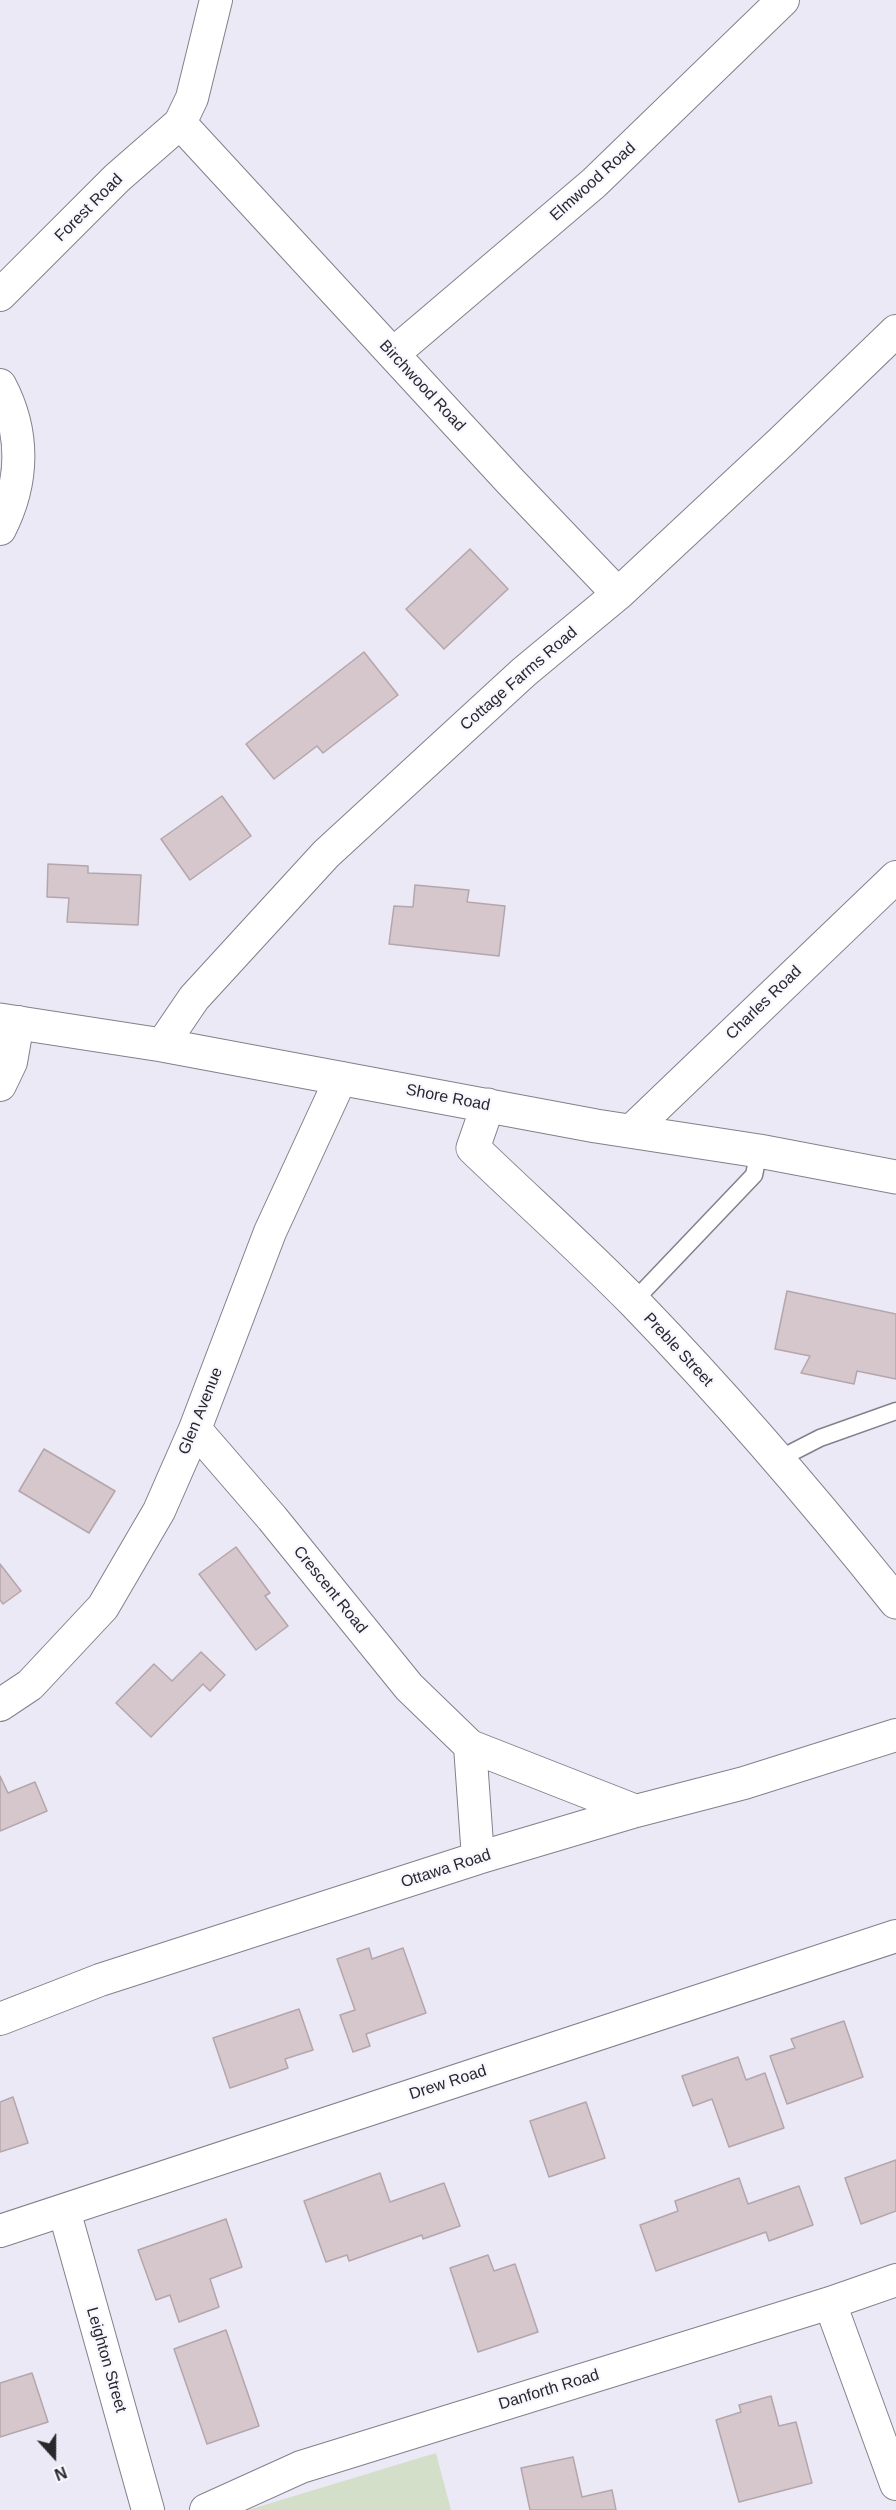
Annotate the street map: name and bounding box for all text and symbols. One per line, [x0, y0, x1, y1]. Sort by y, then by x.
street label: Elmwood Road [546, 139, 640, 225]
street label: Forest Road [51, 170, 127, 246]
street label: Birchwood Road [375, 337, 469, 435]
street label: Cottage Farms Road [457, 623, 581, 735]
street label: Charles Road [722, 962, 806, 1044]
street label: Shore Road [404, 1080, 492, 1116]
street label: Preble Street [639, 1309, 717, 1391]
street label: Glen Avenue [175, 1365, 227, 1457]
street label: Crescent Road [289, 1542, 371, 1638]
street label: Ottawa Road [399, 1845, 493, 1893]
street label: Drew Road [407, 2062, 489, 2104]
street label: Leighton Street [82, 2305, 130, 2415]
street label: Danforth Road [496, 2366, 602, 2414]
north arrow [24, 2426, 84, 2486]
text: N [52, 2463, 69, 2483]

